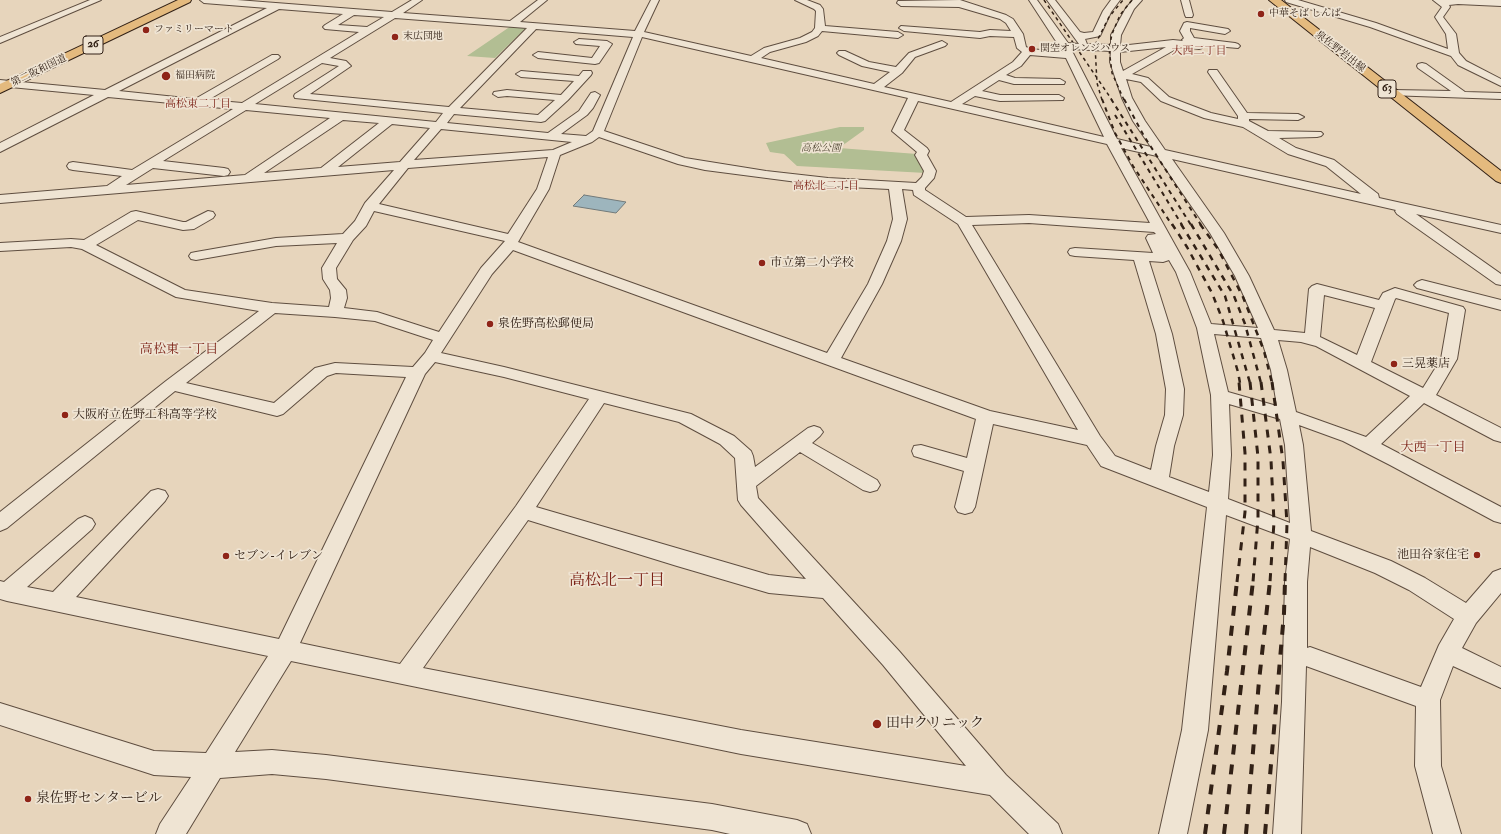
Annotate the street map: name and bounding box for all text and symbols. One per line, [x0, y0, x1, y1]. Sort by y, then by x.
place label: 中華そば しんば [1269, 8, 1341, 20]
marker: 中華そば しんば [1256, 9, 1266, 19]
place label: ファミリーマート [154, 24, 234, 36]
marker: ファミリーマート [141, 25, 151, 35]
street label: 泉佐野岩出線 [1313, 29, 1367, 75]
place label: 末広団地 [403, 31, 443, 43]
marker: 末広団地 [390, 32, 400, 42]
road number: 26 [83, 36, 103, 54]
place label: 関空オレンジハウス [1040, 43, 1130, 55]
marker: 関空オレンジハウス [1027, 44, 1037, 54]
district label: 大西二丁目 [1172, 45, 1226, 59]
street label: 第二阪和国道 [9, 52, 69, 90]
marker: 福田病院 [160, 70, 172, 82]
place label: 福田病院 [175, 70, 215, 82]
road number: 63 [1378, 80, 1396, 98]
district label: 高松東二丁目 [165, 98, 231, 112]
park label: 高松公園 [801, 143, 841, 155]
district label: 高松北二丁目 [793, 180, 859, 194]
place label: 市立第二小学校 [770, 256, 854, 270]
marker: 市立第二小学校 [757, 258, 767, 268]
place label: 泉佐野高松郵便局 [498, 317, 594, 331]
marker: 泉佐野高松郵便局 [485, 319, 495, 329]
district label: 高松東一丁目 [140, 342, 218, 358]
place label: 三晃薬店 [1402, 357, 1450, 371]
marker: 三晃薬店 [1389, 359, 1399, 369]
place label: 大阪府立佐野工科高等学校 [73, 408, 217, 422]
marker: 大阪府立佐野工科高等学校 [60, 410, 70, 420]
district label: 大西一丁目 [1401, 440, 1465, 456]
place label: 池田谷家住宅 [1397, 548, 1469, 562]
place label: セブン-イレブン [234, 549, 323, 563]
marker: 池田谷家住宅 [1472, 550, 1482, 560]
marker: セブン-イレブン [221, 551, 231, 561]
district label: 高松北一丁目 [569, 572, 665, 592]
place label: 田中クリニック [886, 716, 984, 732]
marker: 田中クリニック [871, 718, 883, 730]
place label: 泉佐野センタービル [36, 791, 162, 807]
marker: 泉佐野センタービル [23, 794, 33, 804]

